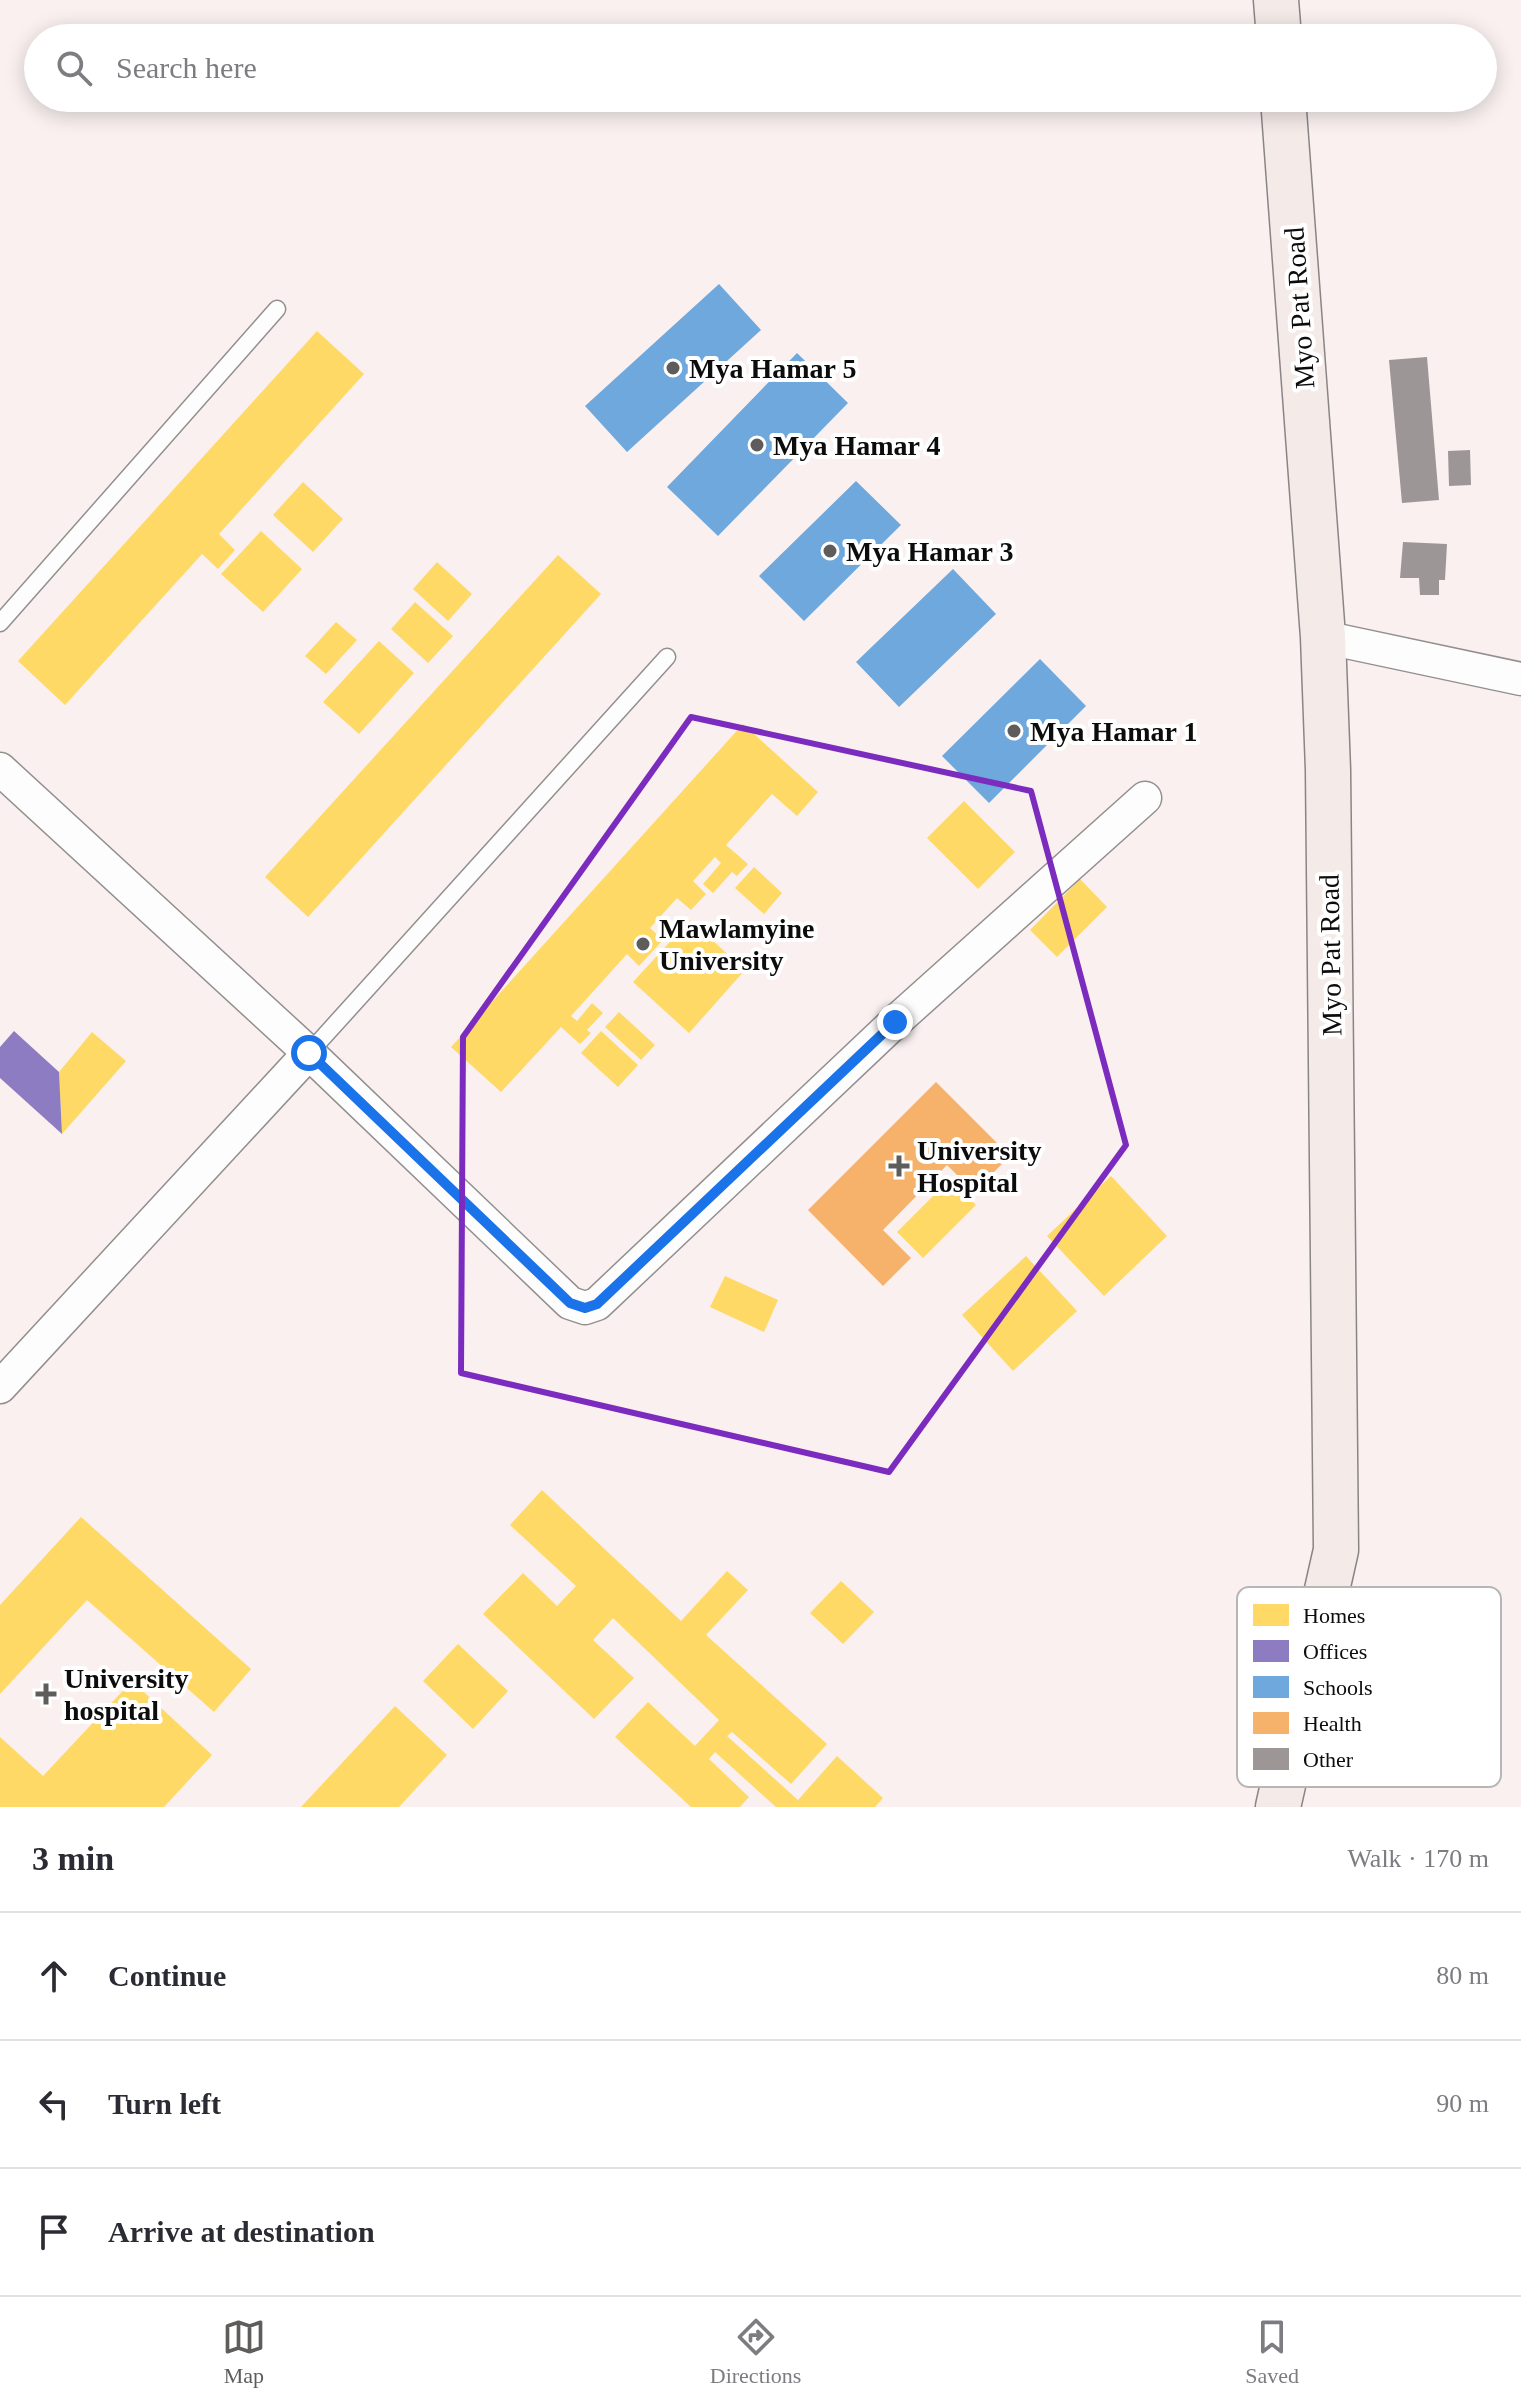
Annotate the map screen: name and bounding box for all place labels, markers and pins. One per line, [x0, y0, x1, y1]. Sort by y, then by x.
place label: Mya Hamar 5 [689, 353, 856, 384]
marker: Mya Hamar 5 [664, 359, 682, 377]
place label: Mya Hamar 4 [773, 430, 940, 461]
marker: Mya Hamar 4 [748, 436, 766, 454]
place label: Mya Hamar 3 [846, 536, 1013, 567]
marker: Mya Hamar 3 [821, 542, 839, 560]
place label: Mya Hamar 1 [1030, 716, 1197, 747]
marker: Mya Hamar 1 [1005, 722, 1023, 740]
place label: Mawlamyine University [659, 913, 815, 976]
marker: Mawlamyine University [634, 935, 652, 953]
place label: University Hospital [917, 1135, 1041, 1198]
marker: University Hospital [888, 1155, 910, 1177]
place label: University hospital [64, 1663, 188, 1726]
marker: University hospital [35, 1683, 57, 1705]

